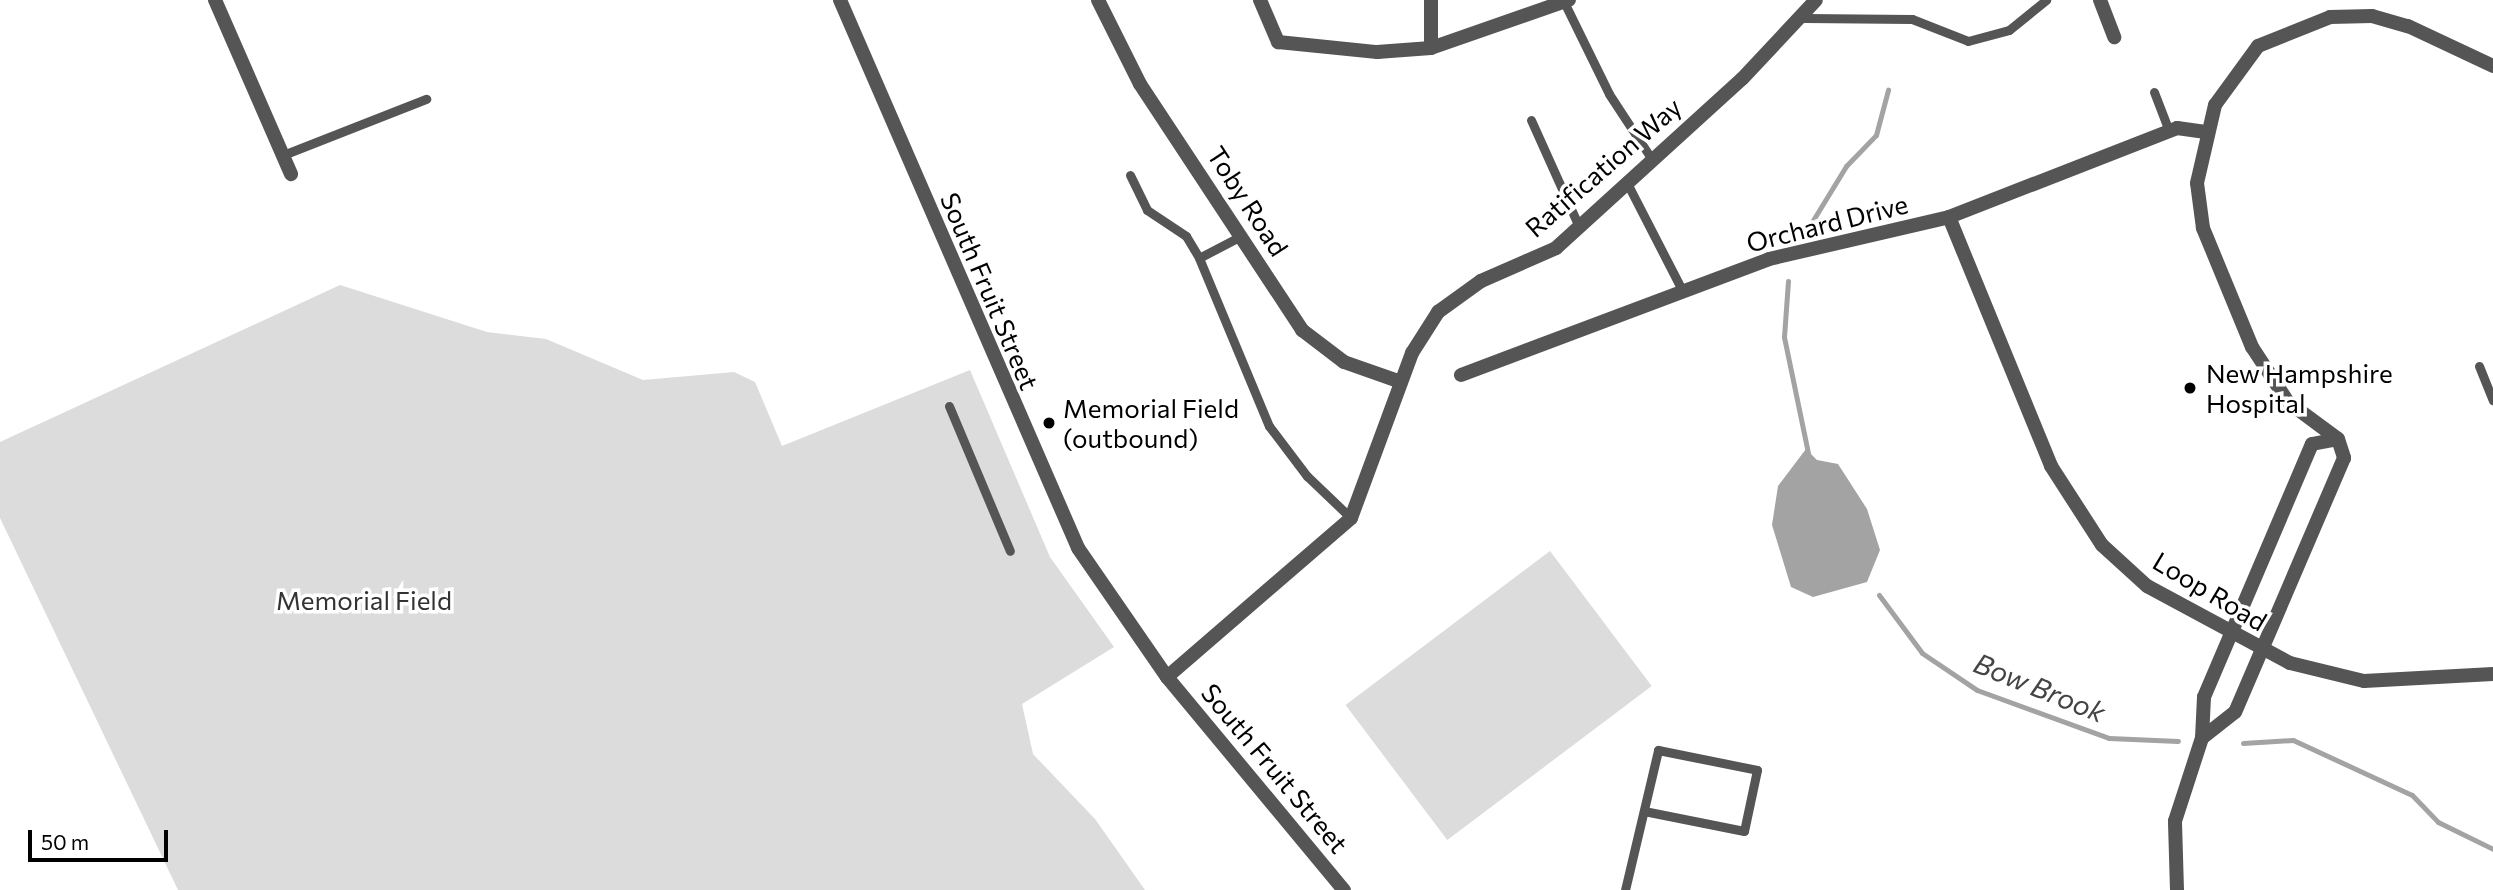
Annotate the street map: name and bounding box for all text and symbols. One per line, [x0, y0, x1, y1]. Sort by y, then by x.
street label: Ratification Way [1519, 91, 1687, 243]
street label: Toby Road [1201, 140, 1295, 262]
street label: South Fruit Street [934, 188, 1046, 394]
street label: Orchard Drive [1743, 188, 1911, 258]
place label: New Hampshire Hospital [2206, 357, 2393, 418]
marker: New Hampshire Hospital [2180, 378, 2200, 398]
place label: Memorial Field (outbound) [1063, 392, 1239, 453]
marker: Memorial Field (outbound) [1041, 415, 1057, 431]
street label: Loop Road [2148, 545, 2272, 637]
park label: Memorial Field [276, 584, 452, 616]
water label: Bow Brook [1969, 645, 2111, 729]
street label: South Fruit Street [1195, 677, 1355, 859]
scale bar [32, 816, 172, 860]
text: 50 m [41, 829, 89, 854]

